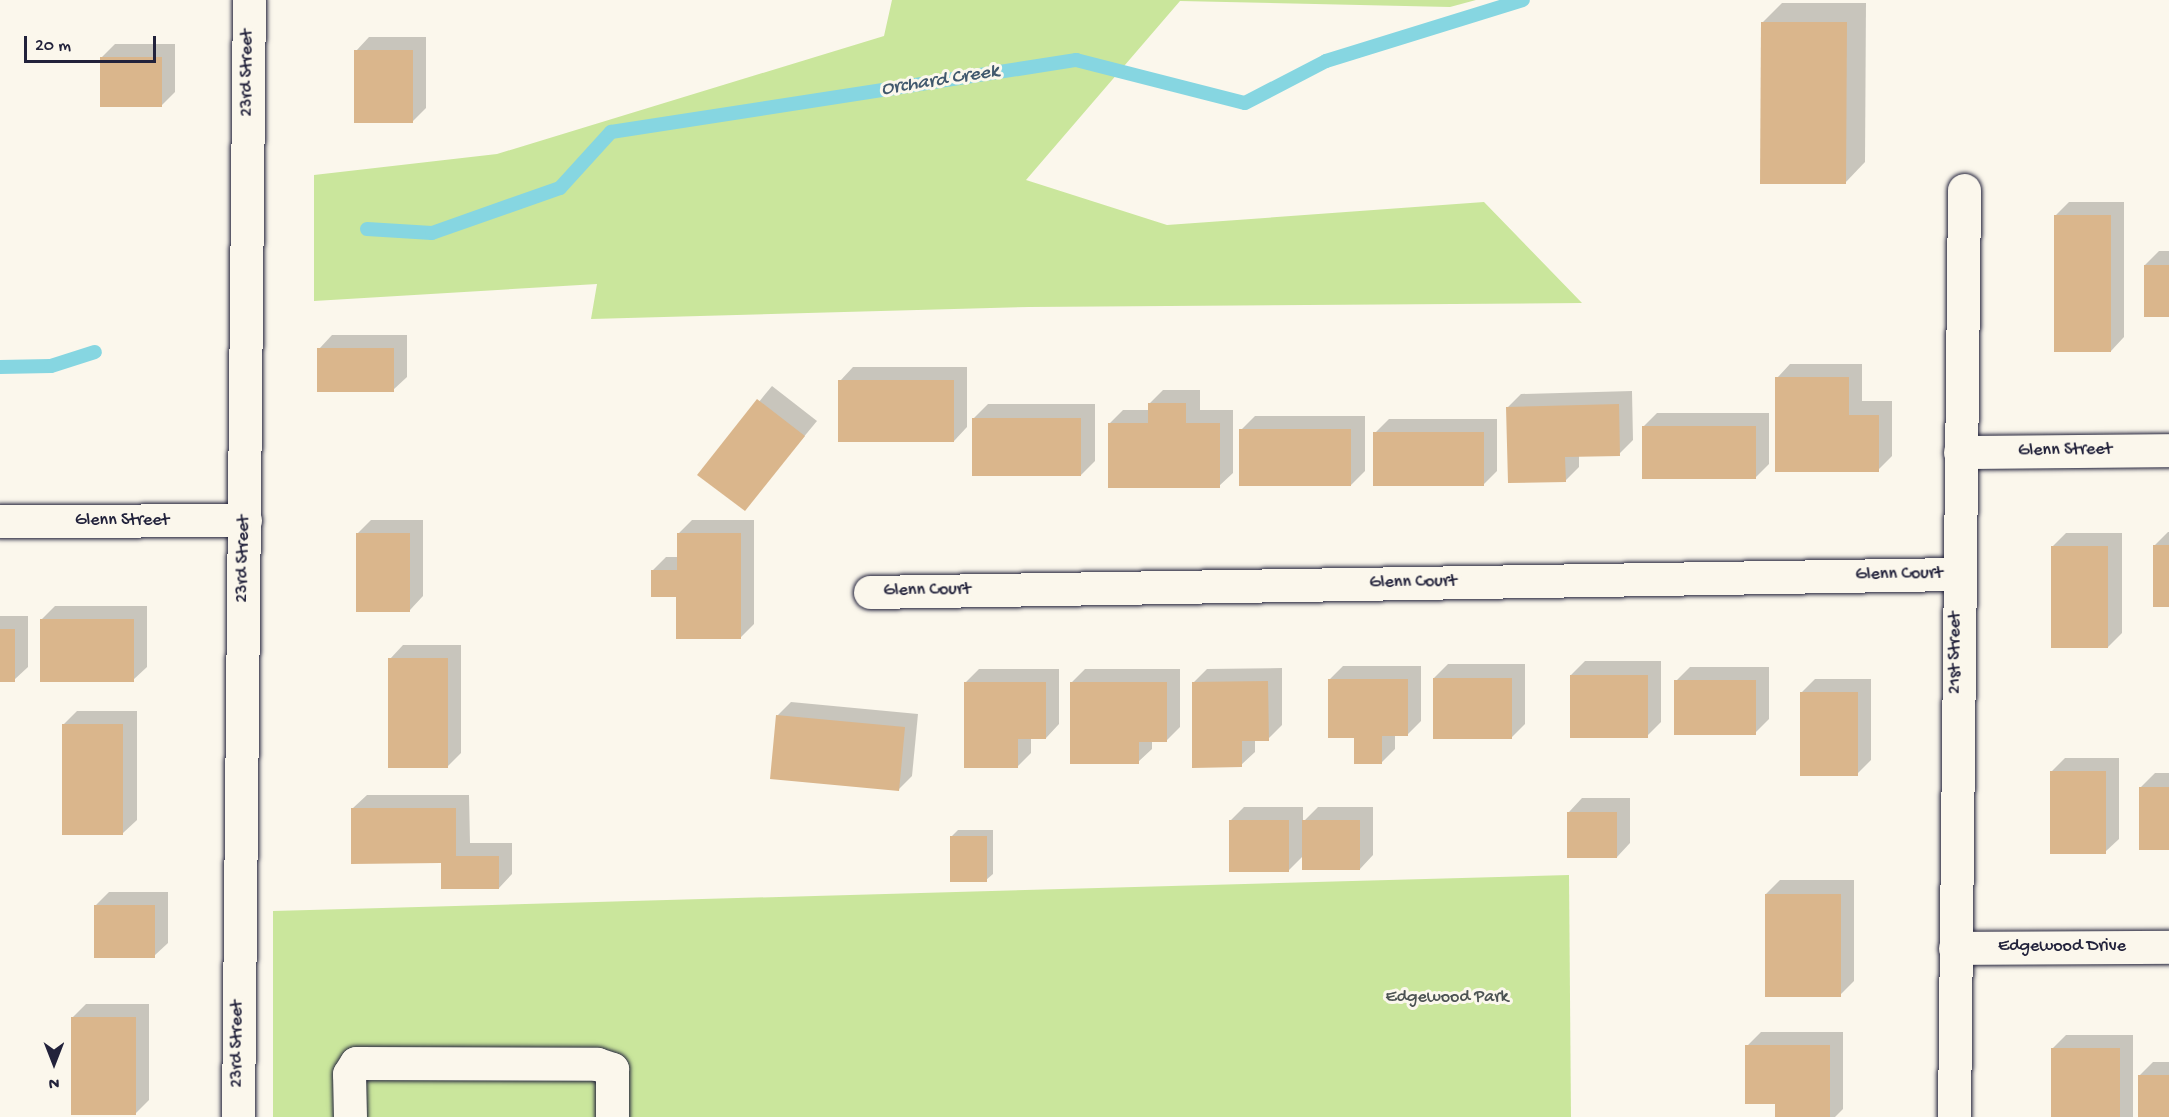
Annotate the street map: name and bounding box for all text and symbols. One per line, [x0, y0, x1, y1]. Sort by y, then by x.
scale bar [27, 24, 159, 62]
street label: 23rd Street [237, 29, 259, 117]
text: 20 m [35, 36, 71, 57]
water label: Orchard Creek [879, 60, 1001, 102]
street label: Glenn Street [2018, 439, 2112, 463]
street label: Glenn Street [75, 510, 169, 532]
street label: 23rd Street [232, 515, 256, 603]
street label: Glenn Court [1855, 563, 1943, 587]
street label: Glenn Court [1369, 571, 1457, 595]
street label: Glenn Court [883, 579, 971, 603]
street label: 21st Street [1945, 612, 1967, 694]
street label: Edgewood Drive [1998, 936, 2126, 958]
park label: Edgewood Park [1385, 987, 1509, 1009]
street label: 23rd Street [227, 1000, 249, 1088]
north arrow [24, 1033, 84, 1093]
text: N [49, 1072, 59, 1091]

